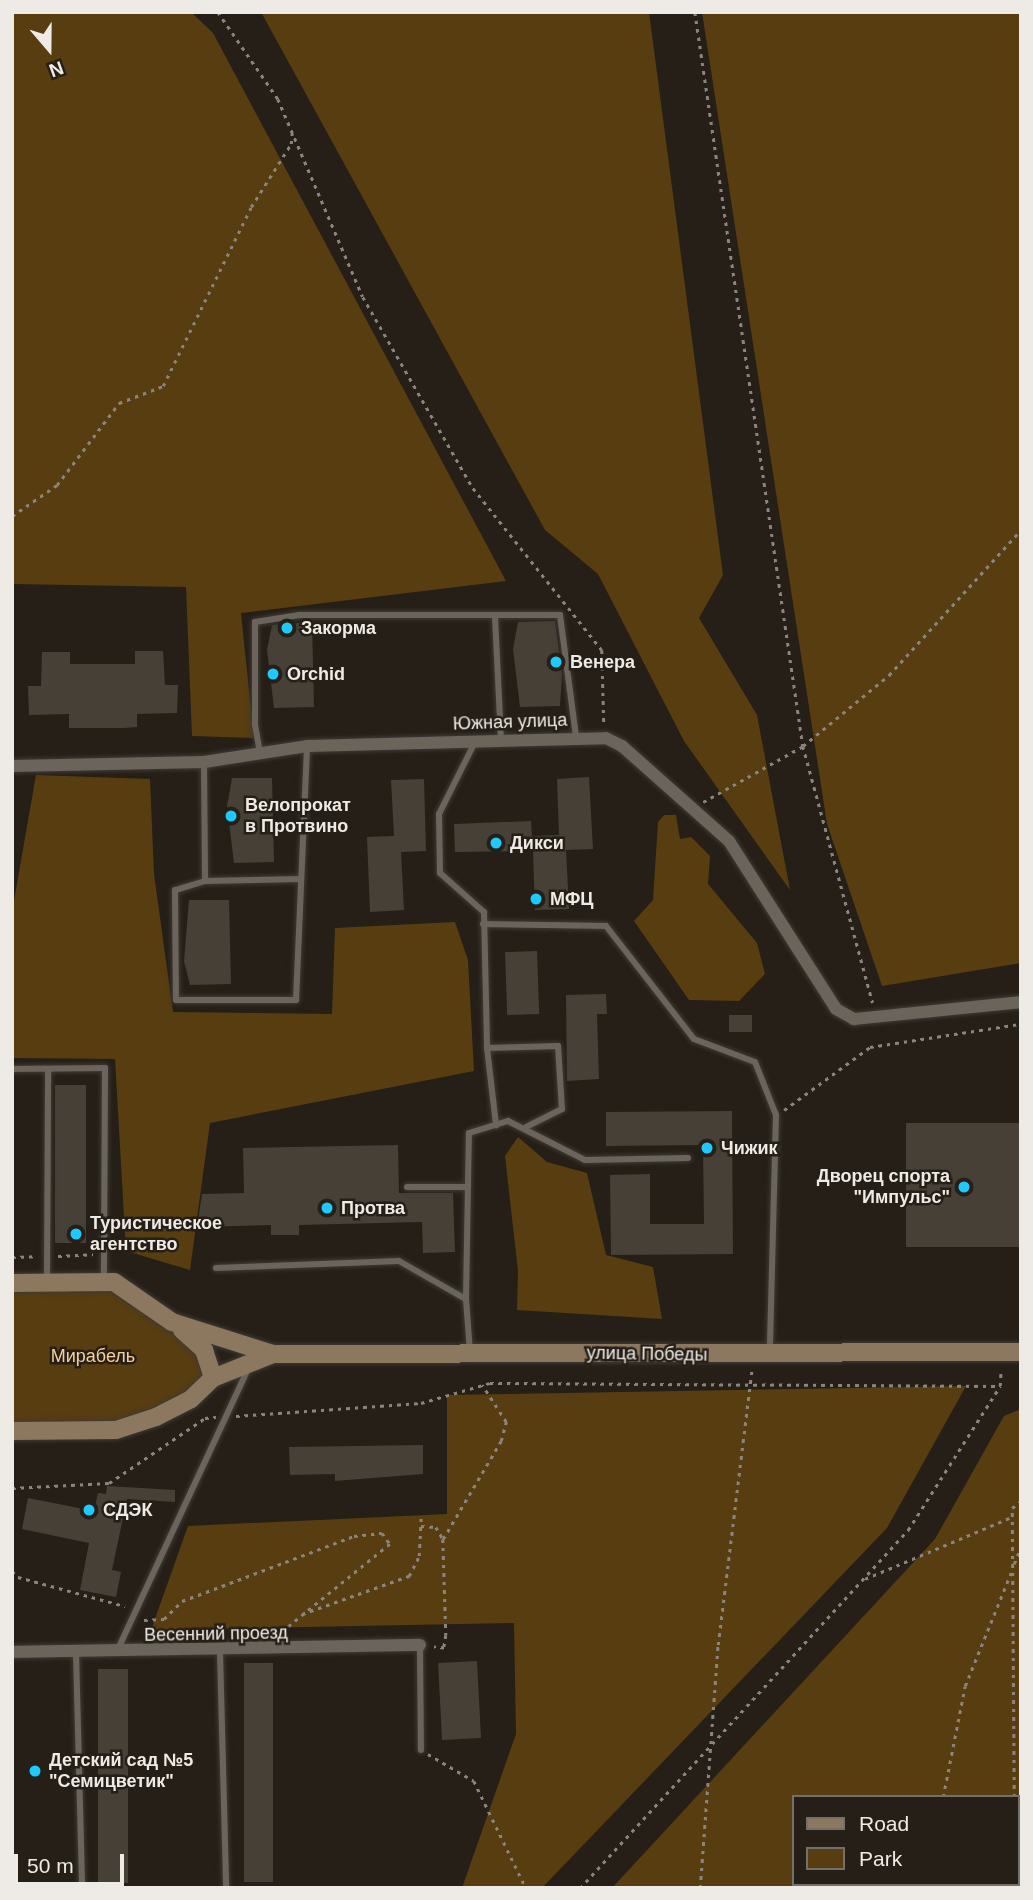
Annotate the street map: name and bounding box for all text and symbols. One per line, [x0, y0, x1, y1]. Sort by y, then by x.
north arrow [14, 14, 84, 84]
text: N [46, 57, 66, 81]
place label: Закорма [301, 617, 376, 639]
marker: Закорма [279, 620, 295, 636]
place label: Венера [570, 651, 635, 673]
marker: Венера [548, 654, 564, 670]
place label: Orchid [287, 663, 345, 685]
marker: Orchid [265, 666, 281, 682]
street label: Южная улица [452, 709, 568, 735]
place label: Велопрокат в Протвино [245, 795, 351, 838]
marker: Велопрокат в Протвино [223, 808, 239, 824]
place label: Дикси [510, 832, 564, 854]
marker: Дикси [488, 835, 504, 851]
place label: МФЦ [550, 888, 594, 910]
marker: МФЦ [528, 891, 544, 907]
place label: Чижик [721, 1137, 778, 1159]
marker: Чижик [699, 1140, 715, 1156]
place label: Дворец спорта "Импульс" [817, 1166, 950, 1208]
marker: Дворец спорта "Импульс" [956, 1179, 972, 1195]
place label: Протва [341, 1197, 405, 1219]
marker: Протва [319, 1200, 335, 1216]
place label: Туристическое агентство [90, 1213, 222, 1256]
marker: Туристическое агентство [68, 1226, 84, 1242]
street label: улица Победы [587, 1342, 707, 1366]
park label: Мирабель [51, 1345, 135, 1367]
place label: СДЭК [103, 1499, 152, 1521]
marker: СДЭК [81, 1502, 97, 1518]
street label: Весенний проезд [144, 1622, 288, 1646]
place label: Детский сад №5 "Семицветик" [49, 1750, 193, 1792]
marker: Детский сад №5 "Семицветик" [27, 1763, 43, 1779]
legend [792, 1795, 1019, 1886]
text: Road [859, 1812, 909, 1835]
scale bar [18, 1840, 128, 1884]
text: Park [859, 1847, 902, 1870]
text: 50 m [27, 1854, 74, 1877]

